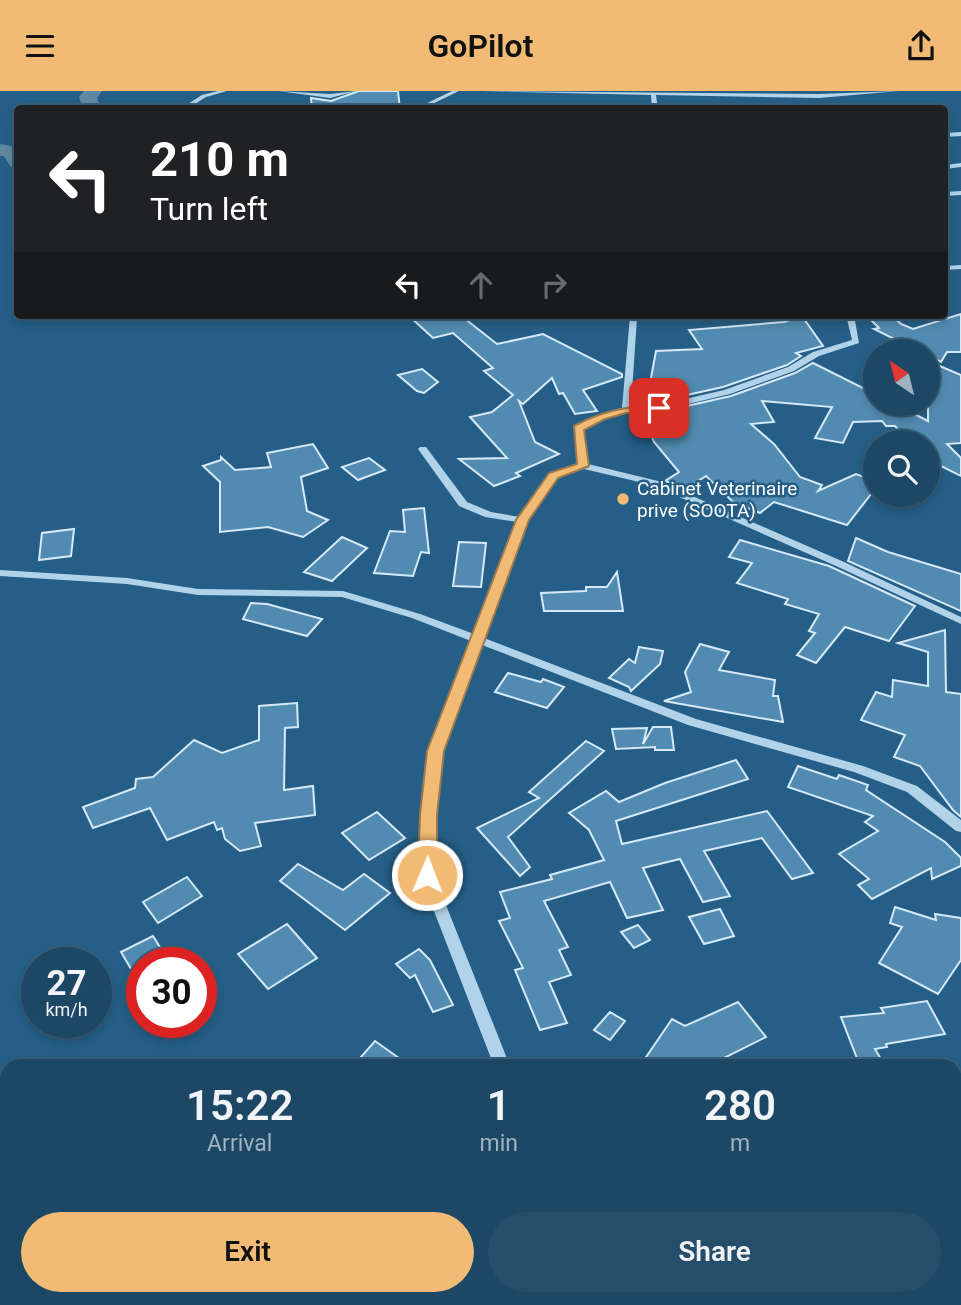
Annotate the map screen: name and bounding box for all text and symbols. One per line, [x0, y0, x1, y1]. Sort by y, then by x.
icon: menu [21, 27, 59, 65]
text: GoPilot [428, 27, 533, 65]
icon: share [902, 27, 940, 65]
text: 210 m [150, 131, 289, 188]
icon: left [35, 133, 126, 224]
text: Turn left [150, 190, 268, 228]
icon: left [389, 266, 427, 304]
icon: ahead [462, 266, 500, 304]
icon: right [535, 266, 573, 304]
north arrow [863, 339, 940, 417]
map controls [863, 339, 940, 507]
pin [629, 378, 689, 438]
icon: arrive [640, 389, 678, 427]
button: search [863, 430, 940, 507]
place label: Cabinet Veterinaire prive (SOOTA) [637, 477, 797, 522]
marker: Cabinet Veterinaire prive (SOOTA) [615, 491, 631, 507]
position arrow [390, 838, 464, 912]
speed limit sign: 30 [126, 947, 217, 1038]
text: 27 [46, 963, 87, 1004]
text: km/h [45, 999, 88, 1020]
text: 15:22 [186, 1081, 293, 1130]
text: 1 [487, 1081, 511, 1130]
text: 280 [704, 1081, 776, 1130]
text: Arrival [207, 1130, 272, 1157]
text: min [479, 1130, 518, 1157]
text: m [730, 1130, 750, 1157]
button: Exit [21, 1212, 474, 1292]
button: Share [488, 1212, 941, 1292]

